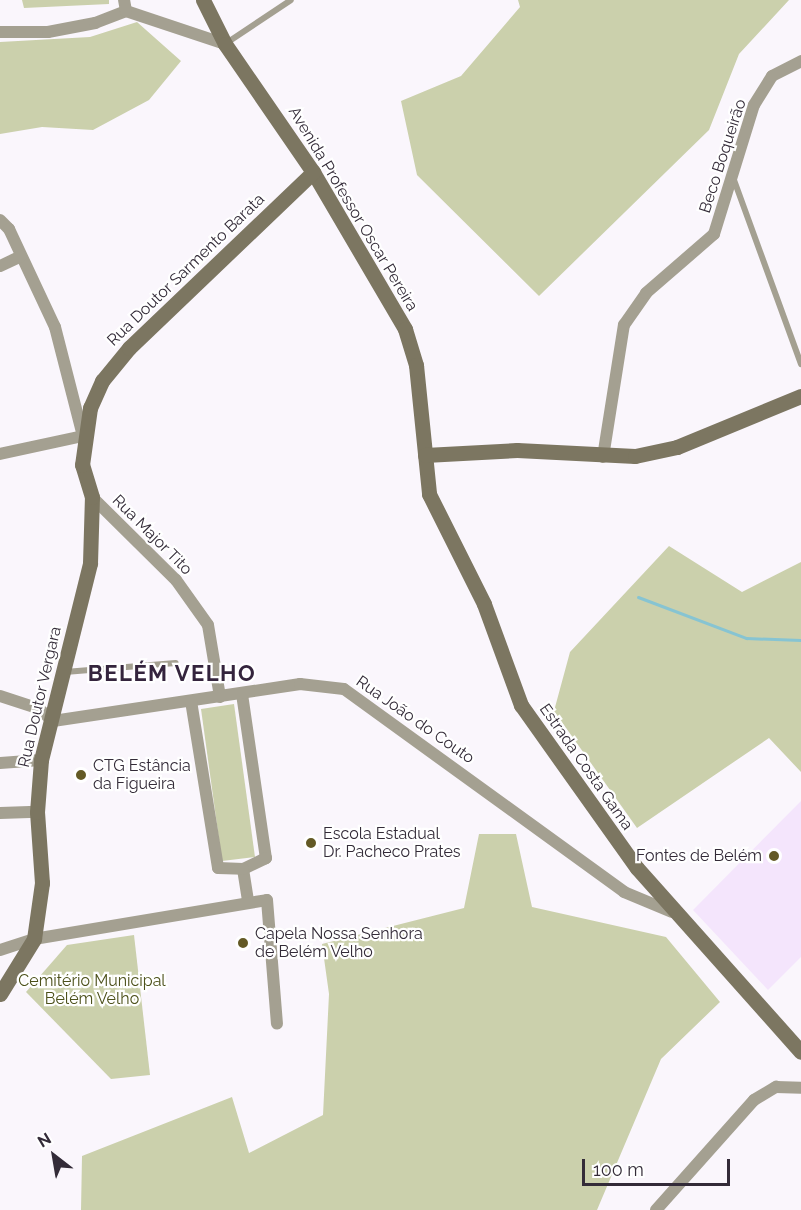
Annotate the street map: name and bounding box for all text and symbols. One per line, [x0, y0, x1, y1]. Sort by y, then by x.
street label: Beco Boqueirão [696, 97, 750, 215]
street label: Avenida Professor Oscar Pereira [284, 103, 422, 315]
street label: Rua Doutor Sarmento Barata [103, 190, 269, 350]
street label: Rua Major Tito [108, 491, 196, 579]
street label: Rua Doutor Vergara [14, 624, 66, 770]
district label: BELÉM VELHO [87, 661, 257, 687]
street label: Rua João do Couto [352, 672, 478, 768]
street label: Estrada Costa Gama [535, 700, 637, 834]
place label: CTG Estância da Figueira [93, 756, 191, 794]
marker: CTG Estância da Figueira [74, 768, 88, 782]
place label: Escola Estadual Dr. Pacheco Prates [323, 824, 461, 862]
marker: Escola Estadual Dr. Pacheco Prates [304, 836, 318, 850]
place label: Fontes de Belém [636, 846, 762, 866]
marker: Fontes de Belém [767, 849, 781, 863]
place label: Capela Nossa Senhora de Belém Velho [255, 924, 423, 962]
marker: Capela Nossa Senhora de Belém Velho [236, 936, 250, 950]
park label: Cemitério Municipal Belém Velho [18, 971, 166, 1009]
north arrow [24, 1126, 84, 1186]
text: N [34, 1129, 55, 1151]
scale bar [585, 1147, 734, 1185]
text: 100 m [593, 1159, 644, 1180]

